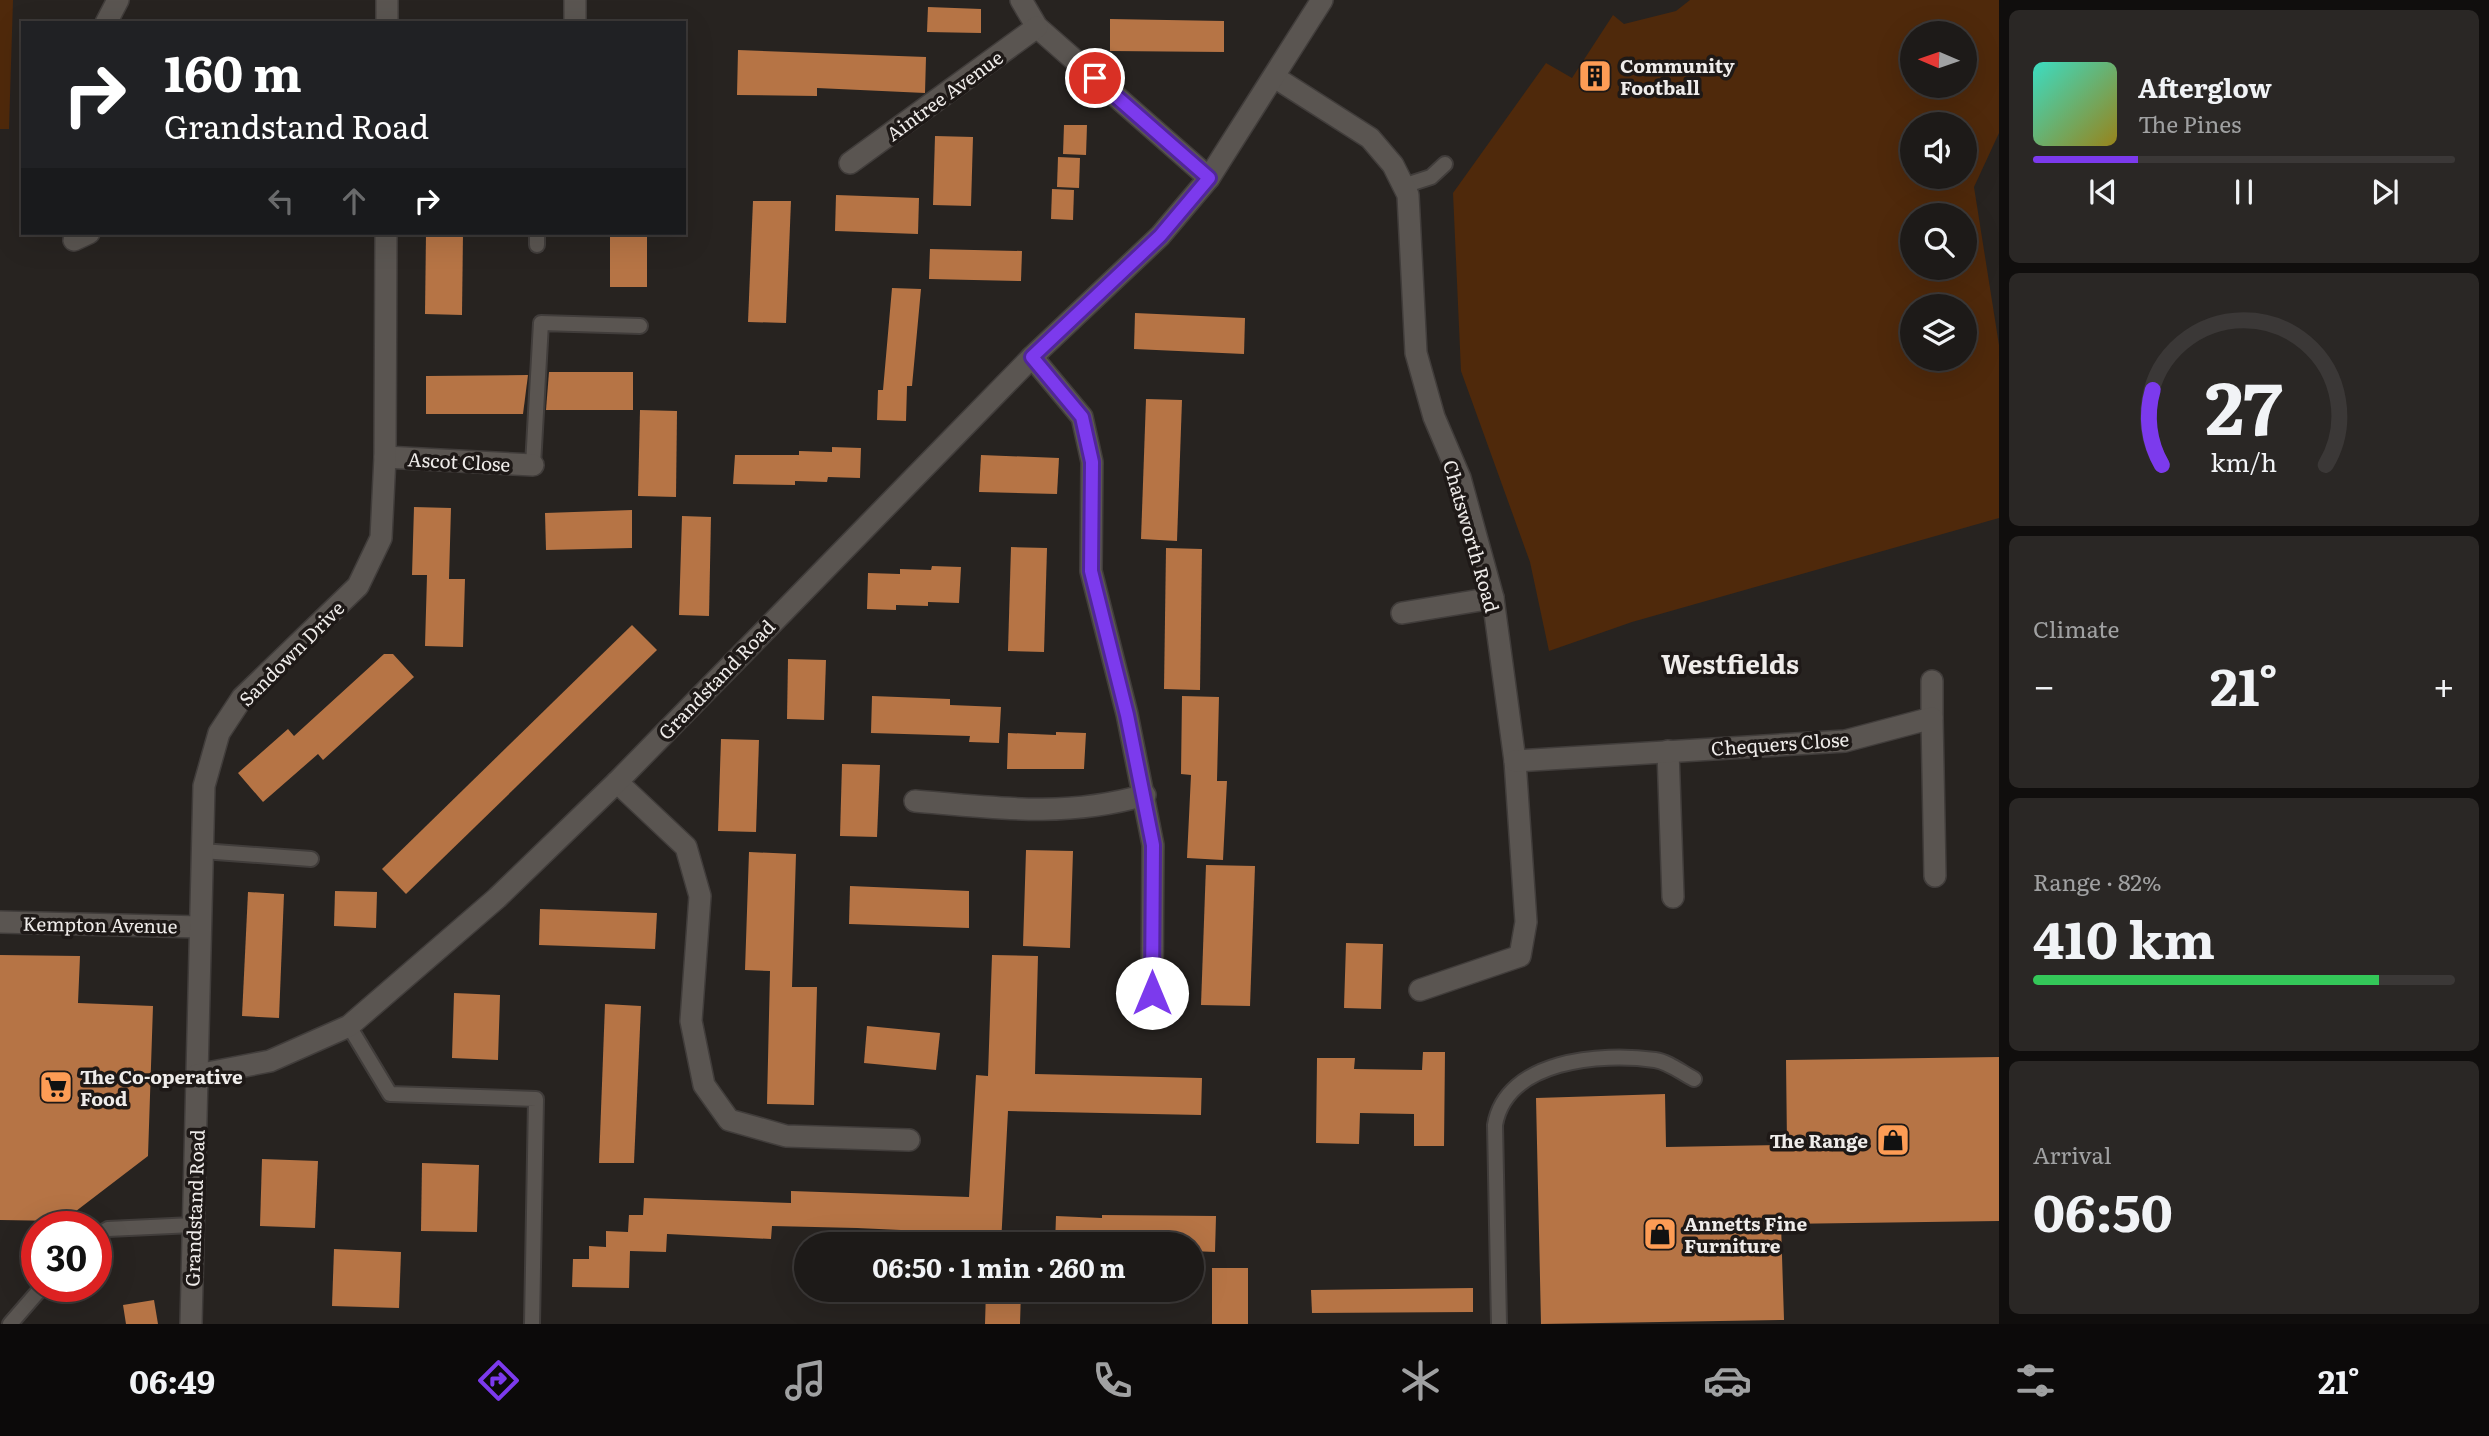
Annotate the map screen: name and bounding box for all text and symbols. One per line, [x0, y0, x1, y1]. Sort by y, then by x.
north arrow [1900, 21, 1978, 98]
map controls [1900, 21, 1977, 371]
text: 160 m [164, 34, 302, 107]
street label: Aintree Avenue [880, 43, 1008, 147]
pin [1065, 48, 1125, 108]
icon: right [49, 49, 140, 140]
place label: Community Football [1620, 51, 1735, 101]
building icon: Community Football [1576, 57, 1614, 95]
icon: arrive [1076, 59, 1114, 97]
text: Afterglow [2138, 67, 2272, 106]
text: Grandstand Road [164, 101, 429, 149]
text: The Pines [2138, 106, 2241, 140]
button: sound [1900, 112, 1977, 189]
icon: previous [2084, 173, 2122, 211]
icon: pause [2225, 173, 2263, 211]
icon: next [2366, 173, 2404, 211]
icon: left [262, 182, 300, 220]
icon: ahead [335, 182, 373, 220]
icon: right [408, 182, 446, 220]
button: search [1900, 203, 1977, 280]
button: layers [1900, 294, 1977, 371]
text: 27 [2205, 350, 2283, 458]
text: km/h [2211, 443, 2277, 480]
street label: Ascot Close [407, 444, 511, 478]
street label: Chatsworth Road [1437, 457, 1507, 616]
street label: Sandown Drive [232, 594, 350, 712]
text: Climate [2033, 611, 2119, 645]
street label: Grandstand Road [651, 612, 781, 745]
district label: Westfields [1661, 643, 1799, 682]
text: 21° [2210, 645, 2278, 722]
text: − [2033, 655, 2055, 712]
text: + [2433, 655, 2455, 712]
street label: Chequers Close [1710, 724, 1850, 762]
text: Range · 82% [2033, 864, 2161, 898]
text: 410 km [2033, 898, 2215, 975]
street label: Kempton Avenue [22, 909, 178, 939]
position arrow [1115, 956, 1189, 1030]
place label: The Co-operative Food [80, 1062, 243, 1112]
supermarket icon: The Co-operative Food [37, 1068, 75, 1106]
shop icon: The Range [1874, 1121, 1912, 1159]
place label: The Range [1770, 1126, 1868, 1154]
street label: Grandstand Road [177, 1129, 211, 1287]
text: Arrival [2033, 1137, 2112, 1171]
text: 06:50 [2033, 1171, 2173, 1248]
place label: Annetts Fine Furniture [1684, 1209, 1807, 1259]
speed limit sign: 30 [21, 1211, 112, 1302]
shop icon: Annetts Fine Furniture [1641, 1215, 1679, 1253]
text: 06:50 · 1 min · 260 m [872, 1247, 1126, 1286]
text: 06:49 [129, 1356, 215, 1404]
icon: directions [474, 1356, 523, 1405]
icon: music [781, 1356, 830, 1405]
icon: phone [1088, 1356, 1137, 1405]
icon: climate [1396, 1356, 1445, 1405]
icon: car [1703, 1356, 1752, 1405]
icon: filters [2011, 1356, 2060, 1405]
text: 21° [2318, 1356, 2360, 1404]

